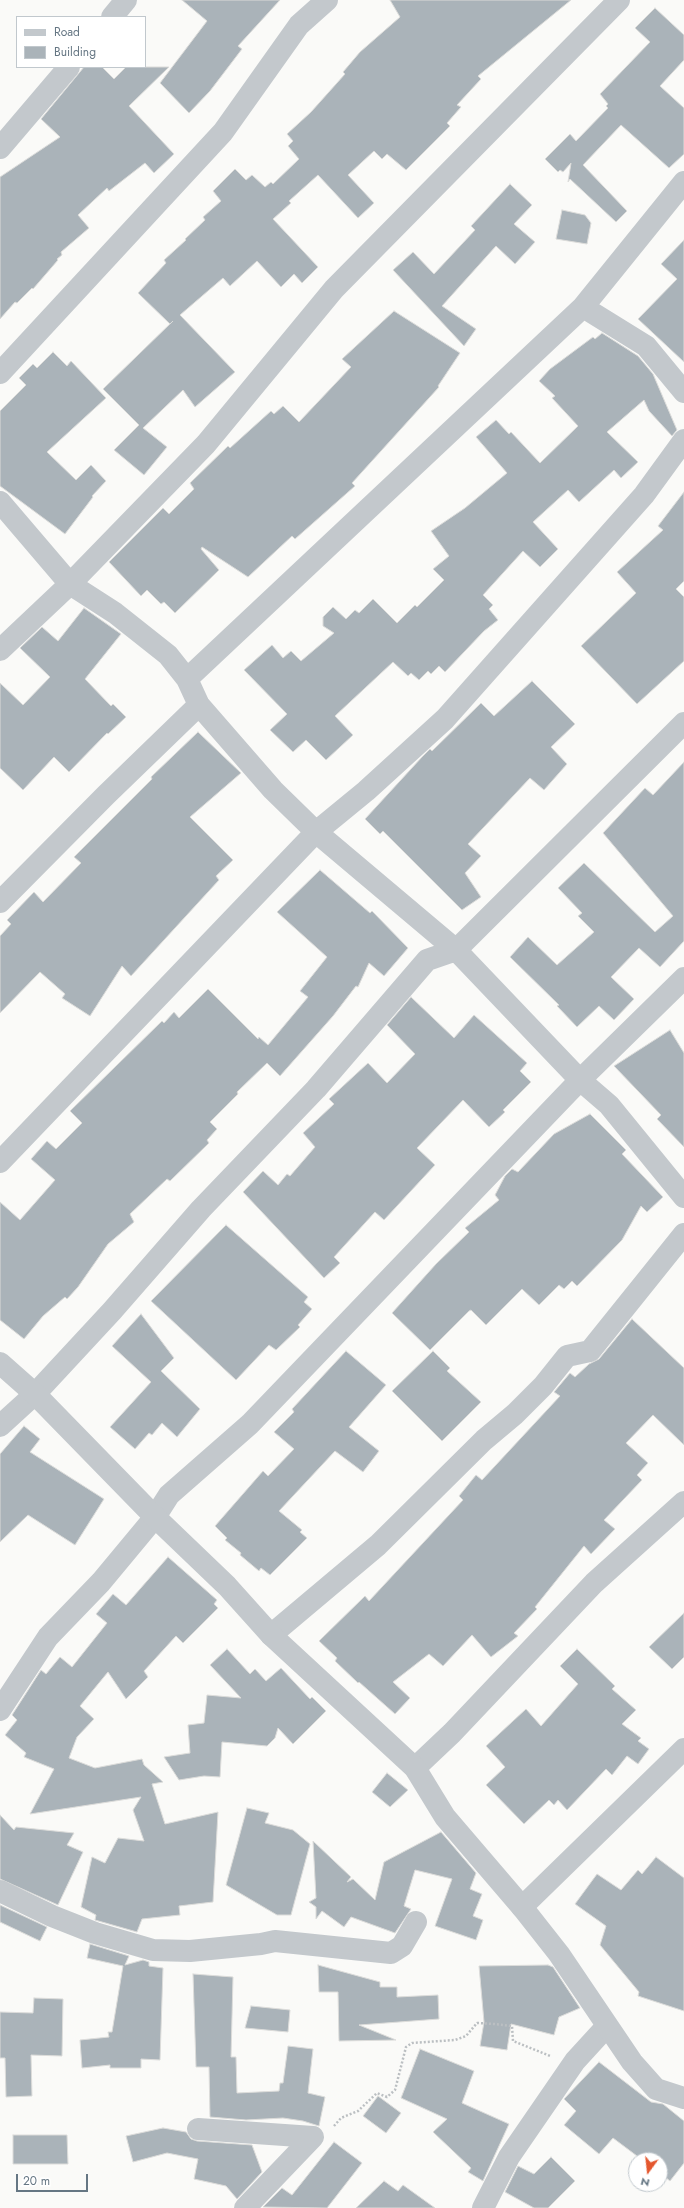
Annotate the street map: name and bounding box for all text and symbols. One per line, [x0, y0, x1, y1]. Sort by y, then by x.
legend [16, 16, 146, 68]
text: Road [54, 23, 80, 41]
text: Building [54, 43, 96, 61]
north arrow [628, 2152, 668, 2192]
scale bar [18, 2166, 90, 2192]
text: 20 m [23, 2172, 50, 2190]
text: N [639, 2174, 651, 2191]

